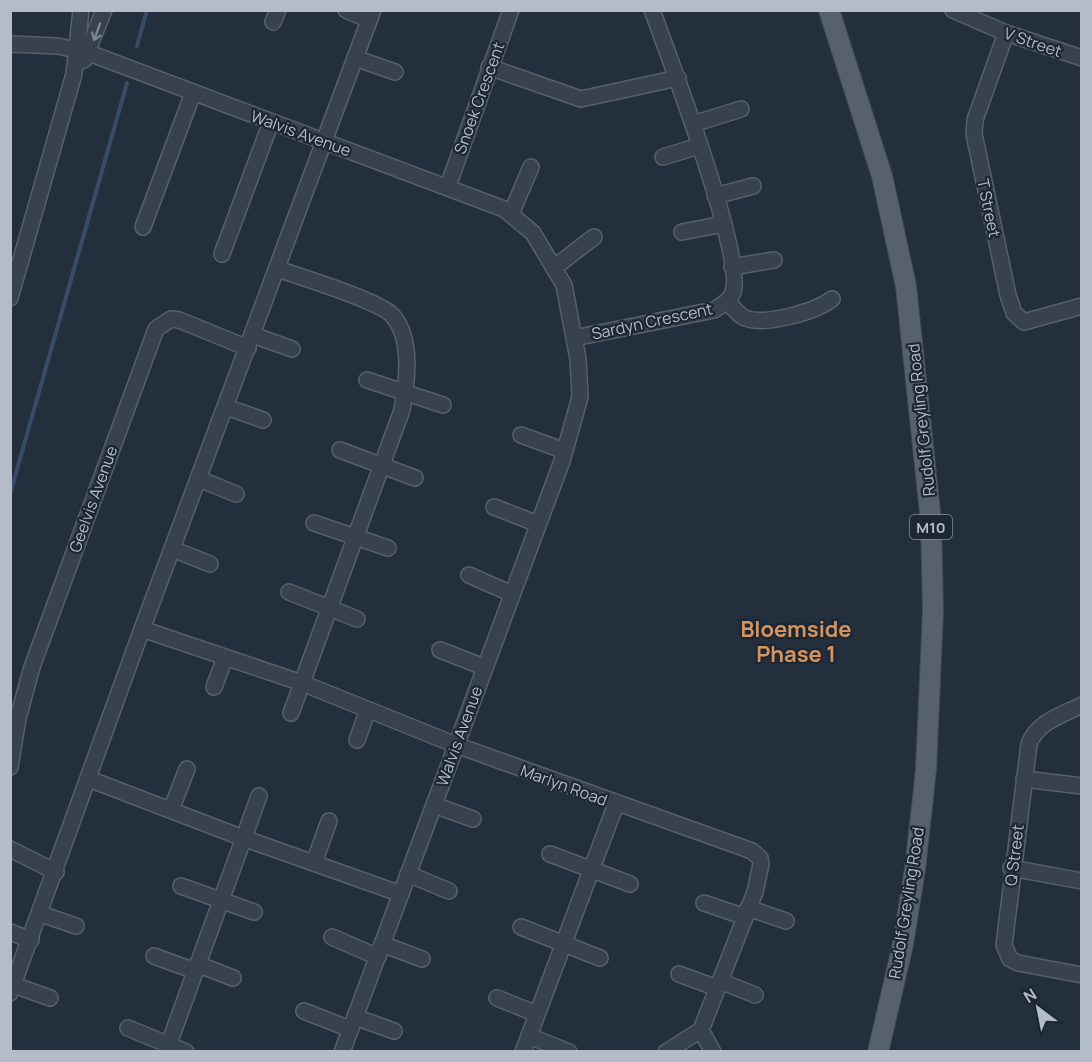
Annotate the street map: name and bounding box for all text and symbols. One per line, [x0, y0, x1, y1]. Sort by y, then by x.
one-way arrow [90, 22, 101, 41]
street label: V Street [1001, 22, 1065, 62]
street label: Snoek Crescent [449, 39, 509, 157]
street label: Walvis Avenue [248, 105, 354, 161]
street label: T Street [972, 177, 1006, 239]
street label: Sardyn Crescent [589, 297, 715, 345]
street label: Rudolf Greyling Road [902, 343, 940, 497]
street label: Geelvis Avenue [64, 443, 122, 555]
road number: M10 [910, 515, 952, 539]
district label: Bloemside Phase 1 [740, 614, 852, 669]
street label: Walvis Avenue [431, 683, 487, 789]
street label: Marlyn Road [518, 759, 610, 811]
street label: Q Street [999, 823, 1029, 887]
street label: Rudolf Greyling Road [883, 826, 929, 980]
north arrow [1008, 978, 1068, 1038]
text: N [1019, 983, 1041, 1008]

